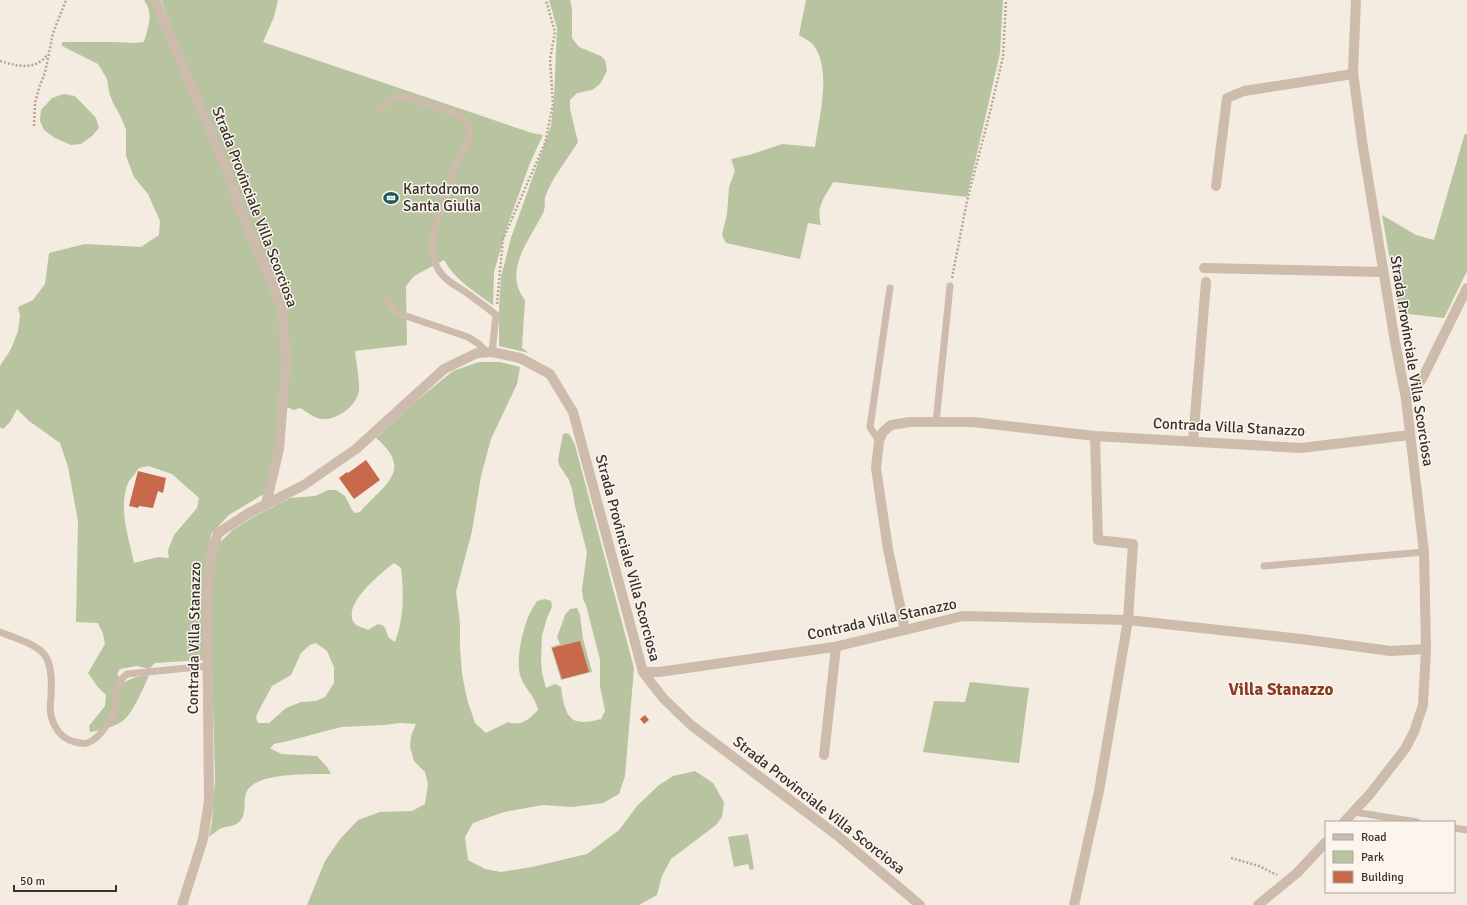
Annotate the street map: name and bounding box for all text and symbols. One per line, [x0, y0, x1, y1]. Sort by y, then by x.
street label: Strada Provinciale Villa Scorciosa [208, 104, 302, 310]
place label: Kartodromo Santa Giulia [403, 180, 481, 215]
sports icon: Kartodromo Santa Giulia [382, 189, 400, 207]
street label: Strada Provinciale Villa Scorciosa [1386, 254, 1438, 468]
street label: Contrada Villa Stanazzo [1153, 414, 1306, 440]
street label: Strada Provinciale Villa Scorciosa [592, 453, 664, 663]
street label: Contrada Villa Stanazzo [184, 562, 204, 714]
street label: Contrada Villa Stanazzo [806, 594, 959, 644]
district label: Villa Stanazzo [1229, 679, 1334, 700]
street label: Strada Provinciale Villa Scorciosa [729, 732, 909, 878]
legend [1325, 821, 1455, 893]
text: Road [1361, 830, 1387, 845]
text: Park [1361, 850, 1384, 865]
scale bar [14, 867, 116, 893]
text: Building [1361, 870, 1404, 885]
text: 50 m [20, 874, 45, 889]

